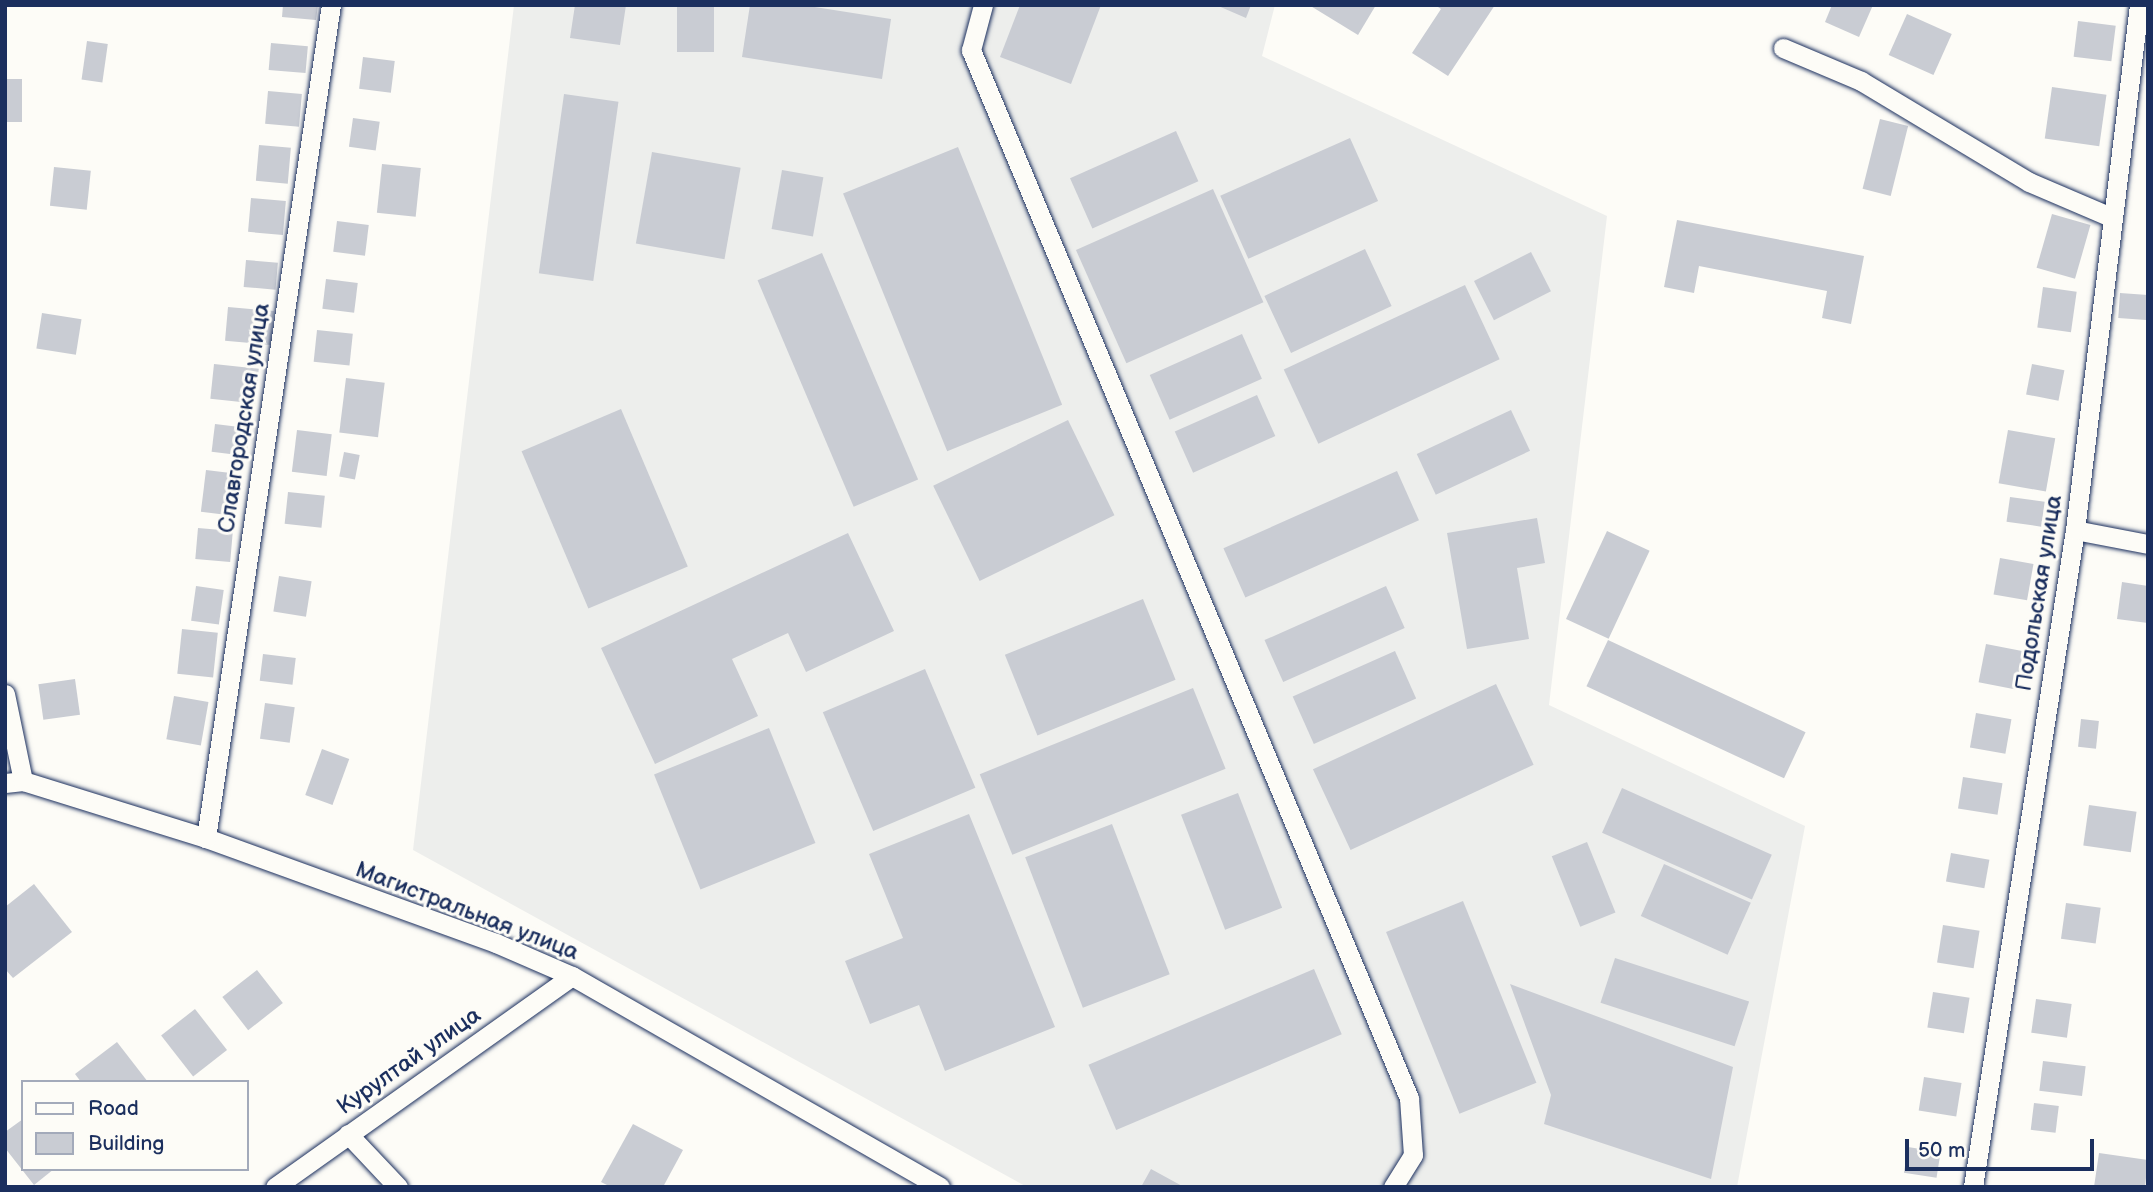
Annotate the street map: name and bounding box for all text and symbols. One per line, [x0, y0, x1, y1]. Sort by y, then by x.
street label: Славгородская улица [212, 301, 276, 535]
street label: Подольская улица [2010, 493, 2068, 693]
street label: Магистральная улица [351, 856, 583, 966]
street label: Курултай улица [332, 1001, 486, 1121]
legend [21, 1080, 248, 1171]
text: Road [88, 1096, 139, 1121]
scale bar [1908, 1126, 2097, 1170]
text: Building [88, 1131, 164, 1156]
text: 50 m [1918, 1138, 1965, 1163]

